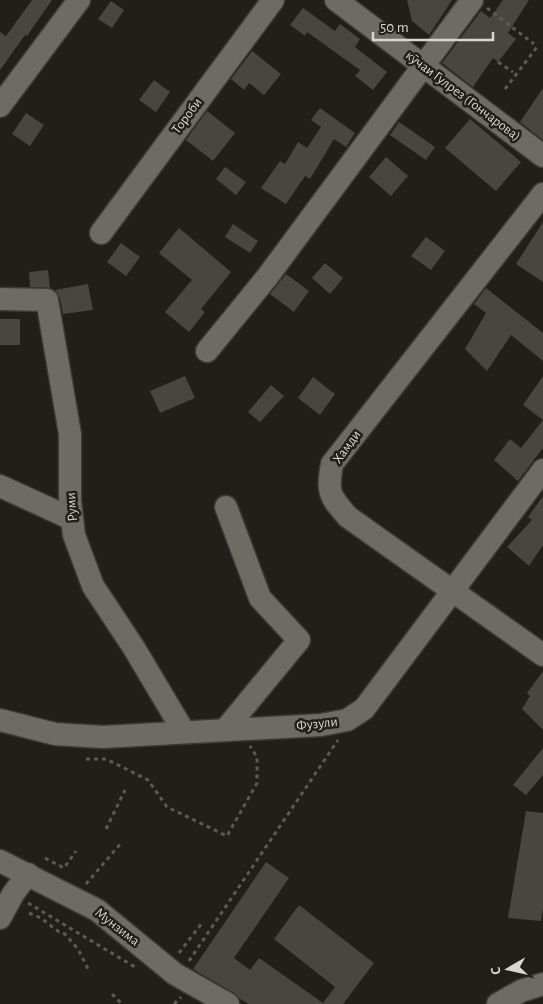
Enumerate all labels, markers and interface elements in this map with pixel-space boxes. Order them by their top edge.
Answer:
scale bar [373,10,493,42]
text: 50 m [380,20,409,35]
street label: кӯчаи Гулрез (Гончарова) [403,48,523,144]
street label: Тороби [169,96,205,136]
street label: Хамди [330,428,364,466]
street label: Руми [64,492,80,522]
street label: Фузули [296,715,338,733]
street label: Мунзима [92,905,142,949]
north arrow [483,944,533,994]
text: С [489,966,504,976]

